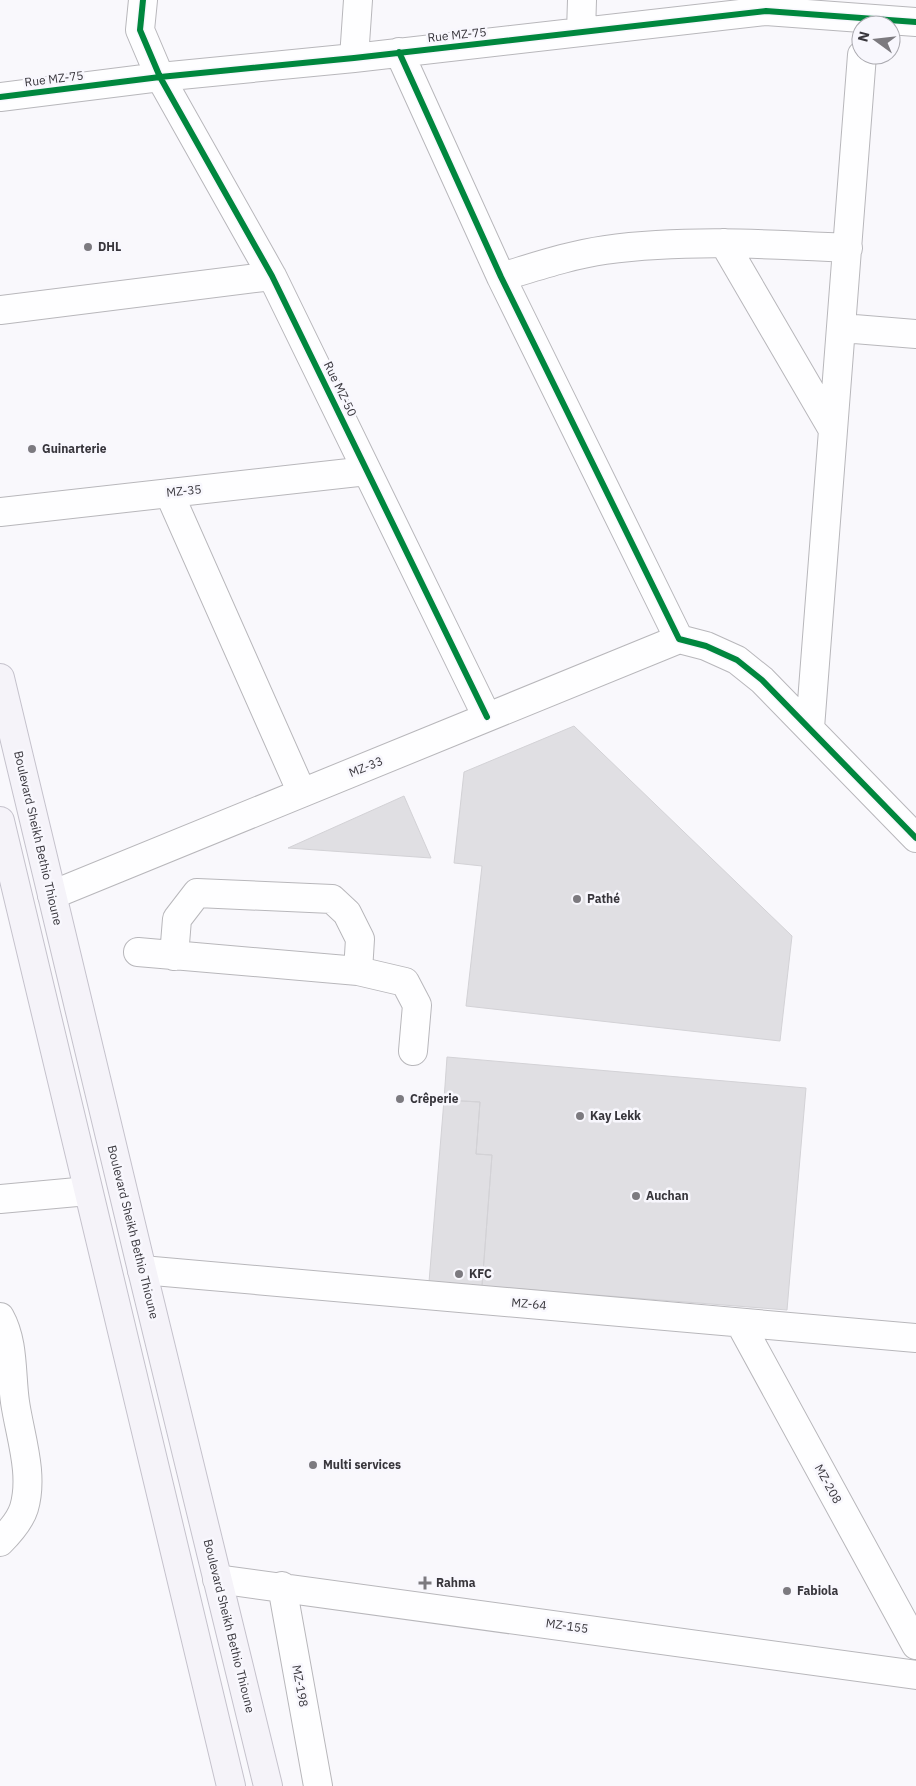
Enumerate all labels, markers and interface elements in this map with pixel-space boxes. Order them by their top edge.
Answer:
north arrow [851,15,901,65]
street label: Rue MZ-75 [427,24,487,45]
text: N [853,29,873,44]
street label: Rue MZ-75 [24,67,84,90]
place label: DHL [98,239,121,254]
marker: DHL [82,241,94,253]
street label: Rue MZ-50 [321,359,360,419]
place label: Guinarterie [42,441,107,456]
marker: Guinarterie [26,443,38,455]
street label: MZ-35 [166,481,202,500]
street label: Boulevard Sheikh Bethio Thioune [11,749,66,927]
street label: MZ-33 [347,753,385,780]
place label: Pathé [587,891,620,906]
marker: Pathé [571,893,583,905]
place label: Crêperie [410,1091,459,1106]
marker: Crêperie [394,1093,406,1105]
place label: Kay Lekk [590,1108,641,1123]
marker: Kay Lekk [574,1110,586,1122]
street label: Boulevard Sheikh Bethio Thioune [105,1143,162,1321]
place label: Auchan [646,1188,689,1203]
marker: Auchan [630,1190,642,1202]
place label: KFC [469,1266,492,1281]
marker: KFC [453,1268,465,1280]
street label: MZ-64 [511,1294,547,1313]
place label: Multi services [323,1457,401,1472]
marker: Multi services [307,1459,319,1471]
street label: MZ-208 [812,1461,845,1506]
street label: Boulevard Sheikh Bethio Thioune [201,1537,258,1715]
place label: Rahma [436,1575,476,1590]
marker: Rahma [418,1576,432,1590]
place label: Fabiola [797,1583,839,1598]
marker: Fabiola [781,1585,793,1597]
street label: MZ-155 [545,1615,589,1636]
street label: MZ-198 [289,1664,312,1708]

